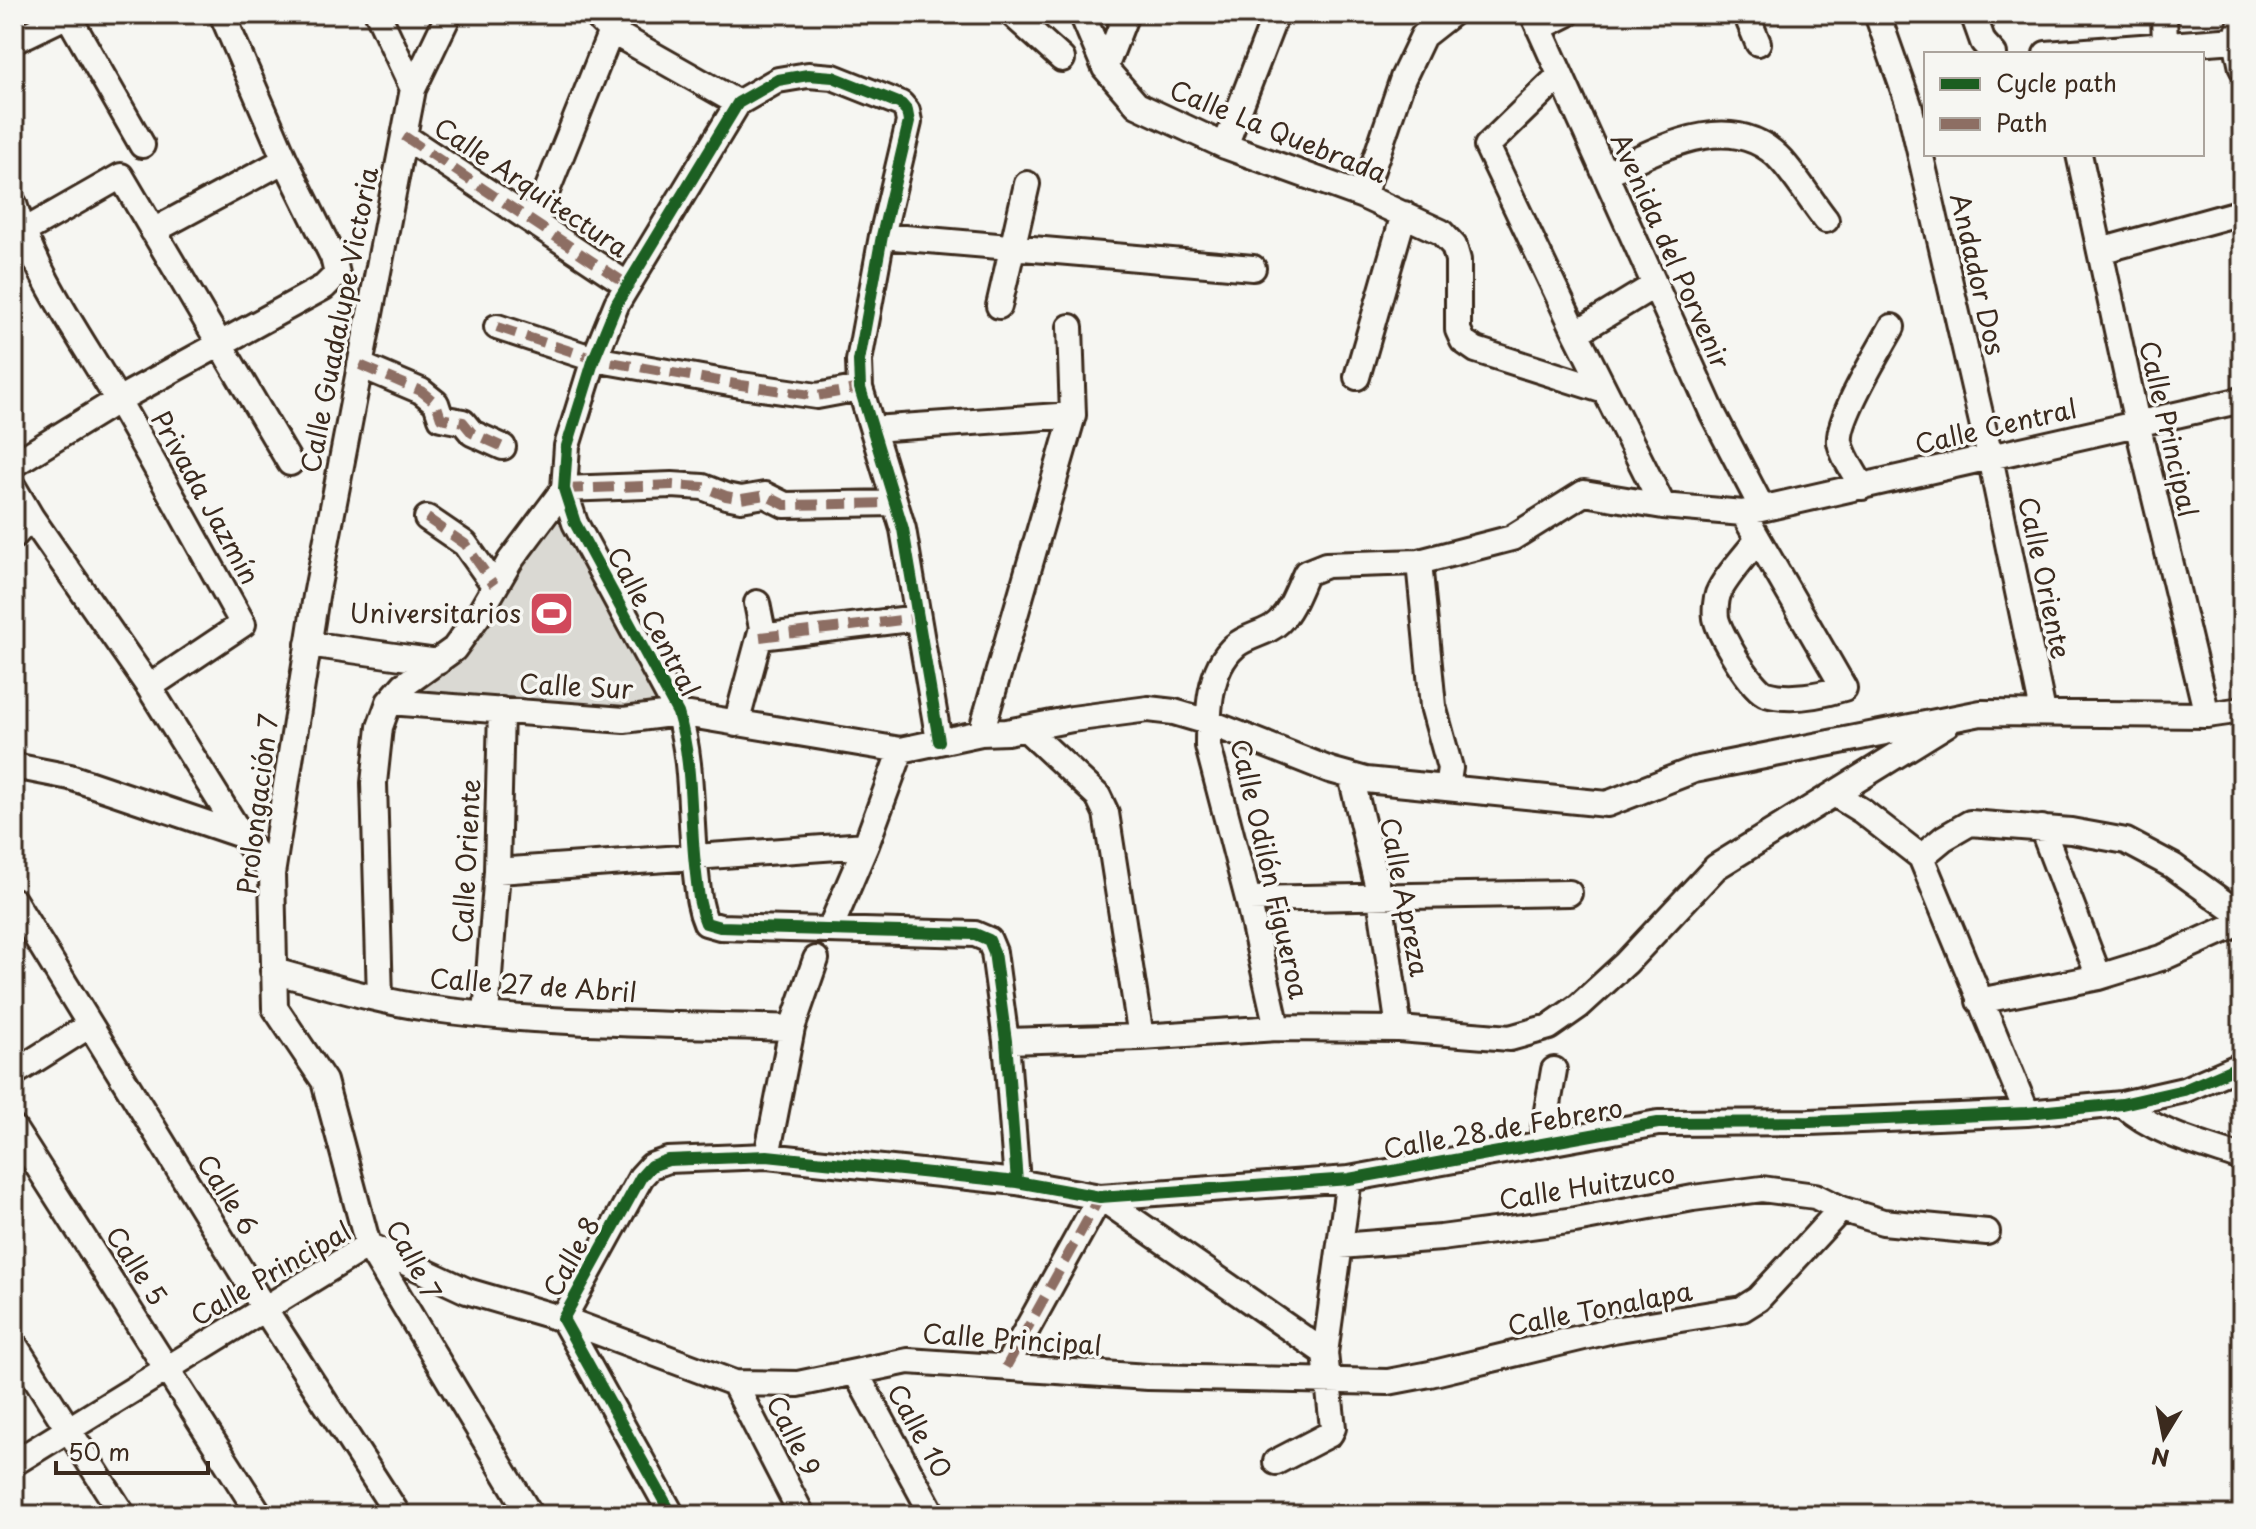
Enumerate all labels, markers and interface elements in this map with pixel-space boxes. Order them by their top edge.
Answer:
legend [1924,52,2204,156]
text: Cycle path [1996,64,2117,100]
street label: Calle La Quebrada [1164,69,1394,192]
text: Path [1996,104,2048,140]
street label: Calle Arquitectura [427,107,637,267]
street label: Avenida del Porvenir [1602,126,1741,375]
street label: Calle Guadalupe Victoria [290,163,387,476]
street label: Andador Dos [1941,189,2016,358]
street label: Calle Principal [2130,337,2209,521]
street label: Calle Central [1911,388,2080,463]
street label: Privada Jazmín [142,403,270,591]
street label: Calle Oriente [2009,493,2082,662]
street label: Calle Central [598,539,710,703]
sports icon: Universitarios [528,590,576,638]
place label: Universitarios [350,593,521,632]
street label: Calle Sur [518,663,635,708]
street label: Prolongación 7 [226,711,287,896]
street label: Calle Odilón Figueroa [1222,735,1320,1003]
street label: Calle Oriente [442,778,489,944]
street label: Calle Apreza [1371,814,1440,980]
street label: Calle 27 de Abril [428,958,638,1011]
street label: Calle 28 de Febrero [1380,1087,1626,1168]
street label: Calle 6 [188,1146,268,1242]
street label: Calle Huitzuco [1496,1152,1678,1219]
street label: Calle 8 [533,1209,609,1304]
street label: Calle Principal [183,1211,358,1335]
street label: Calle 7 [377,1212,452,1306]
street label: Calle 5 [97,1218,177,1313]
street label: Calle Tonalapa [1504,1270,1696,1345]
street label: Calle Principal [921,1313,1103,1364]
street label: Calle 10 [878,1376,962,1484]
street label: Calle 9 [757,1388,831,1483]
north arrow [2124,1397,2204,1477]
scale bar [56,1425,208,1475]
text: 50 m [68,1433,130,1469]
text: N [2149,1440,2172,1476]

